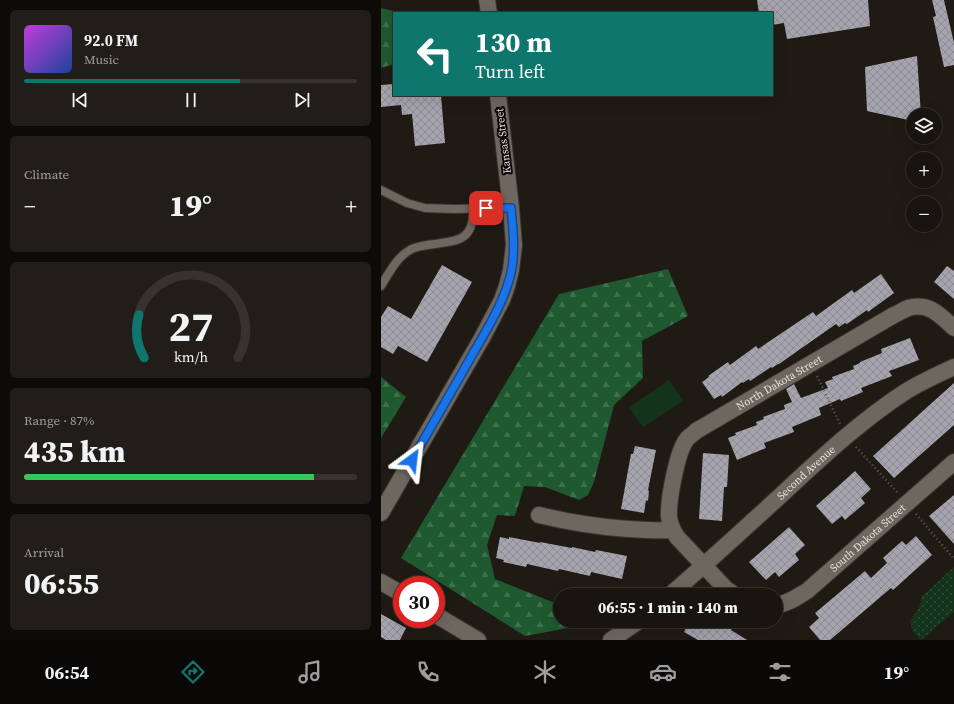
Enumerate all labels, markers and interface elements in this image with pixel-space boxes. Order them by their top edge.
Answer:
text: 130 m [475,23,552,61]
icon: left [409,28,461,80]
text: 92.0 FM [84,30,138,51]
text: Music [84,51,119,68]
text: Turn left [475,59,545,84]
icon: previous [69,89,91,111]
icon: pause [180,89,202,111]
icon: next [291,89,313,111]
street label: Kansas Street [492,107,515,174]
map controls [906,108,942,232]
button: layers [906,108,942,144]
button: + [906,152,942,188]
text: Climate [24,166,69,183]
text: 19° [169,185,212,226]
text: − [24,191,36,221]
text: + [345,191,357,221]
pin [469,191,503,225]
button: − [906,196,942,232]
icon: arrive [475,197,497,219]
text: 27 [168,298,213,355]
text: km/h [174,347,208,367]
street label: North Dakota Street [734,352,825,414]
text: Range · 87% [24,412,95,429]
text: 435 km [24,431,125,472]
position arrow [391,439,433,481]
street label: Second Avenue [774,442,839,503]
street label: South Dakota Street [827,501,909,576]
text: Arrival [24,544,64,561]
text: 06:55 [24,563,99,604]
speed limit sign: 30 [393,576,445,628]
text: 06:55 · 1 min · 140 m [598,597,738,618]
icon: directions [179,658,207,686]
icon: music [296,658,324,686]
icon: phone [414,658,442,686]
icon: climate [531,658,559,686]
icon: car [649,658,677,686]
icon: filters [766,658,794,686]
text: 06:54 [45,660,89,685]
text: 19° [884,660,909,685]

